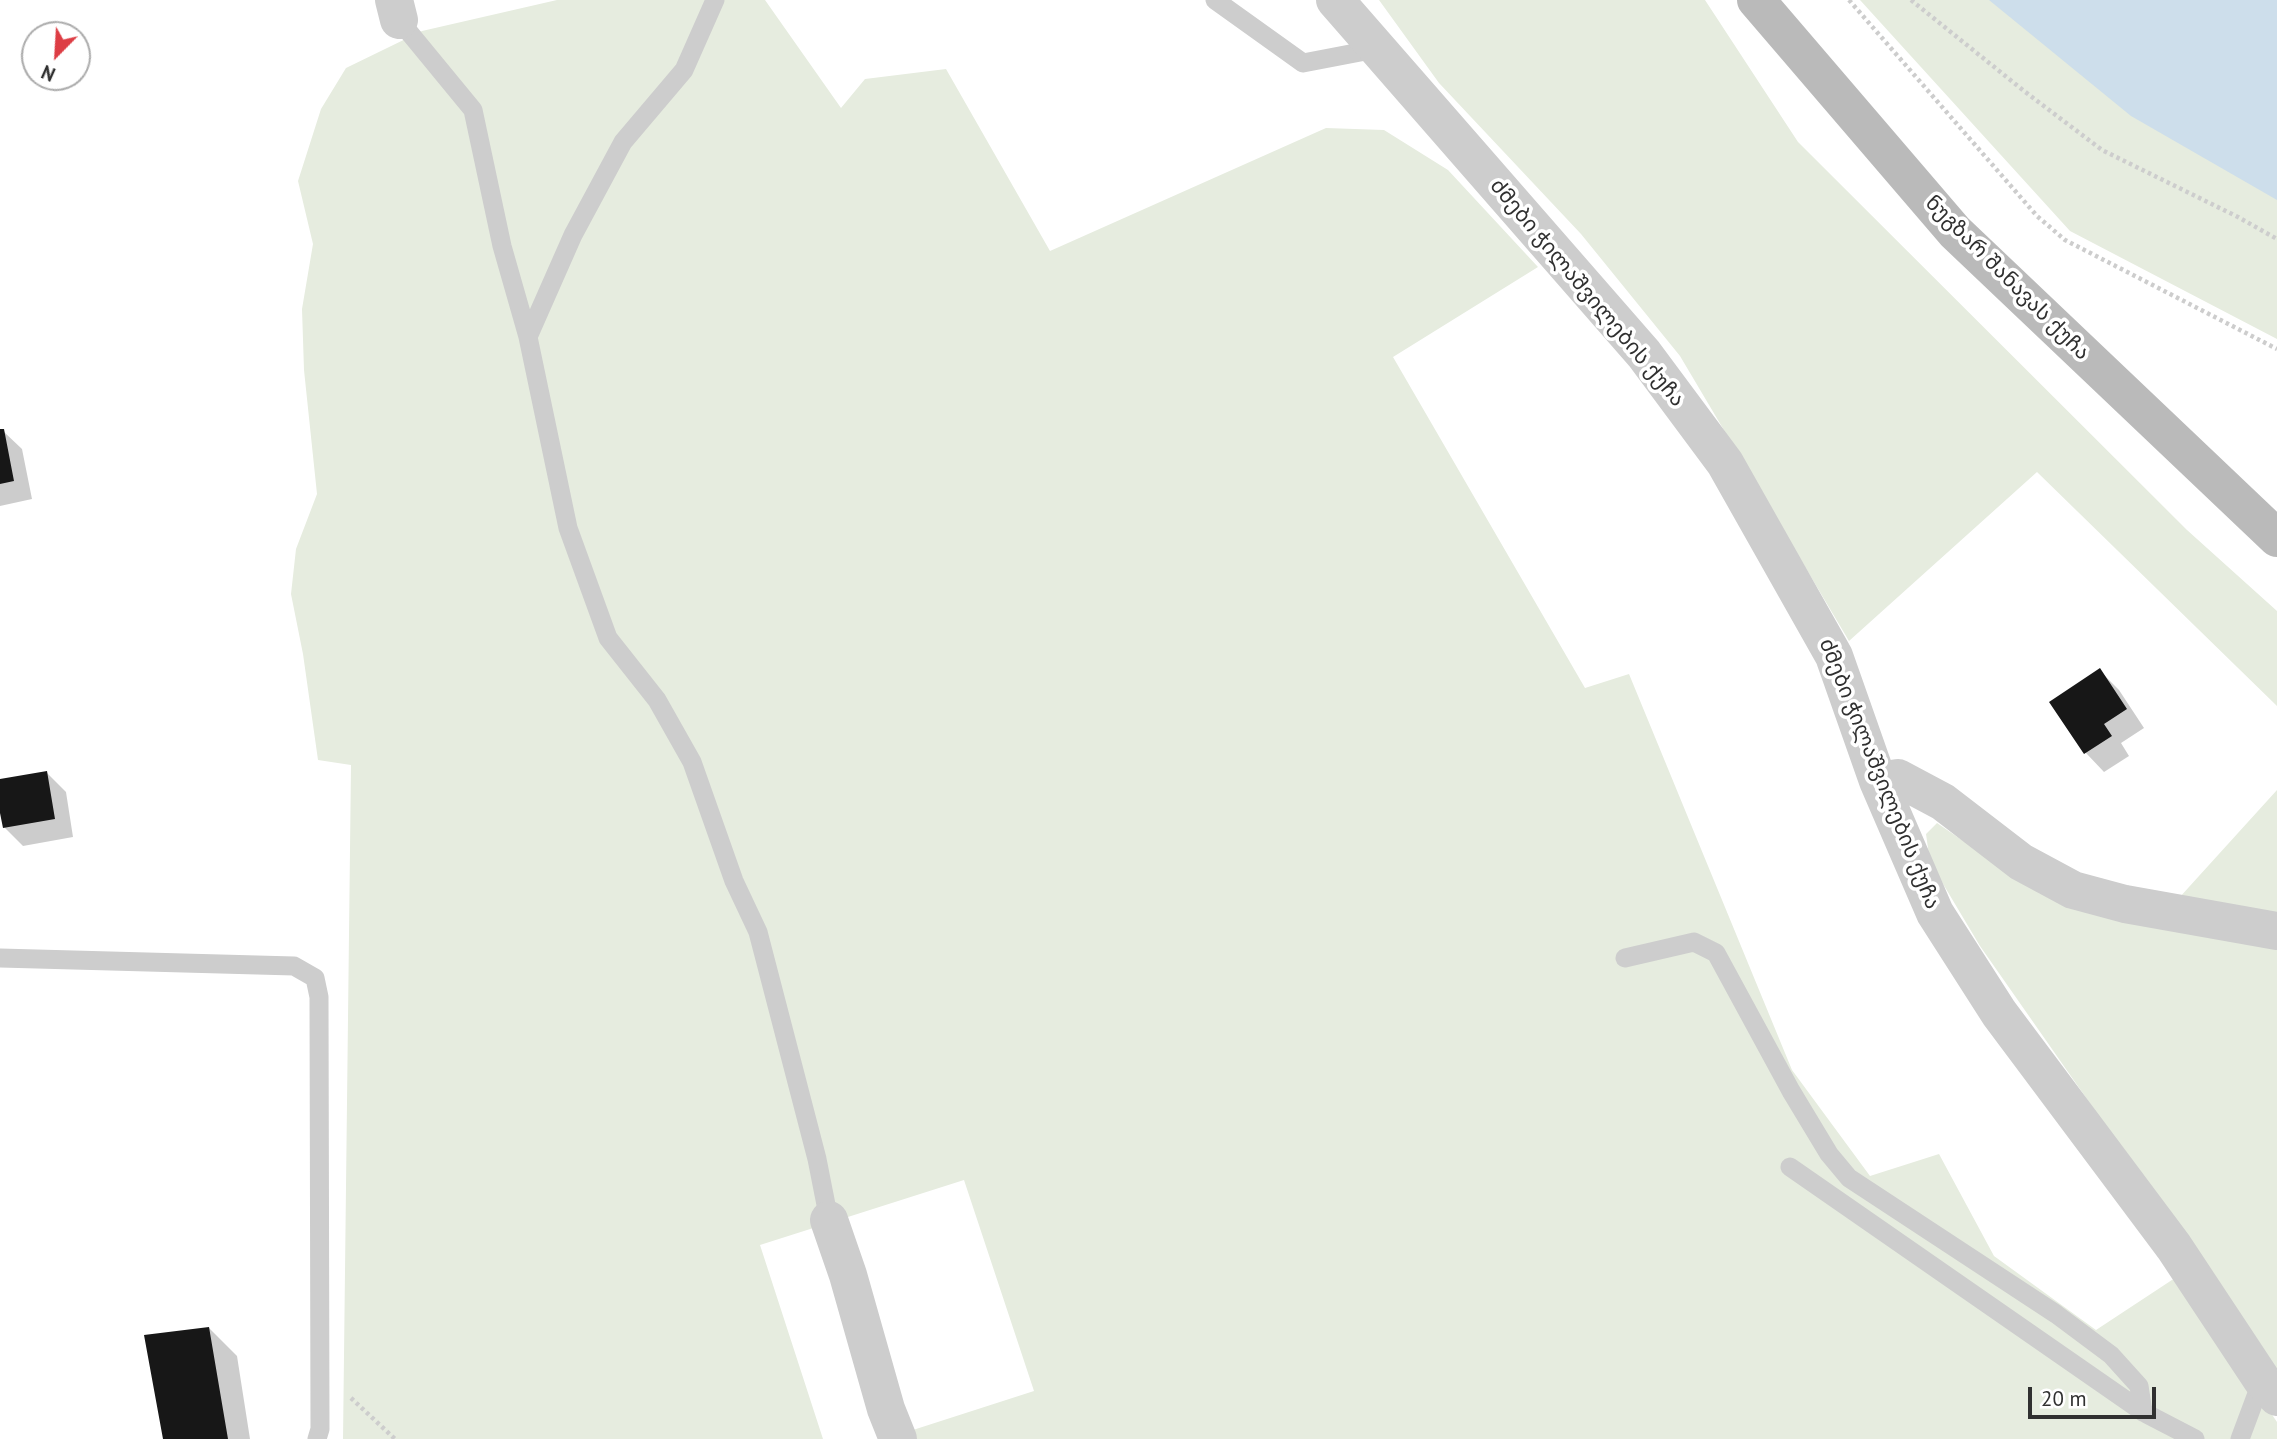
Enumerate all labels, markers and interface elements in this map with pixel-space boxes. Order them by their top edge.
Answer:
north arrow [21,21,91,91]
text: N [38,60,59,87]
street label: ძმები ჭილაშვილების ქუჩა [1484,174,1690,412]
street label: ნუგზარ შანავას ქუჩა [1919,190,2095,366]
street label: ძმები ჭილაშვილების ქუჩა [1813,635,1945,913]
scale bar [2032,1372,2160,1416]
text: 20 m [2041,1385,2087,1412]

